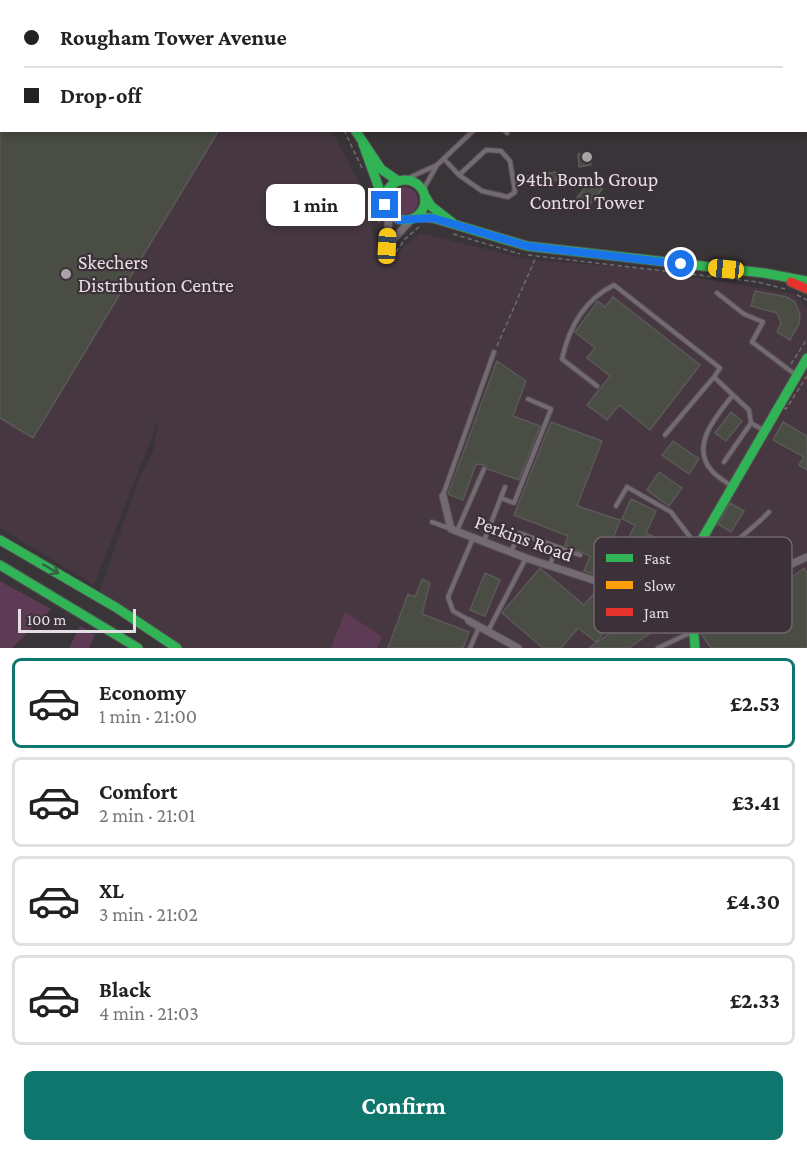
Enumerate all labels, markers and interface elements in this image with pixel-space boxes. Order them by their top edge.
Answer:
text: Rougham Tower Avenue [60,25,287,50]
text: Drop-off [60,83,142,108]
marker: 94th Bomb Group Control Tower [580,150,594,164]
place label: 94th Bomb Group Control Tower [516,168,658,213]
callout: 1 min [265,184,364,226]
route end [371,191,398,218]
text: 1 min [293,194,338,216]
car [377,228,397,264]
route start [667,250,694,277]
place label: Skechers Distribution Centre [78,251,234,296]
car [707,258,745,280]
marker: Skechers Distribution Centre [59,267,73,281]
street label: Perkins Road [472,510,577,566]
legend [594,537,792,633]
text: Fast [644,550,671,567]
one-way arrow [42,564,59,576]
text: Slow [644,577,676,594]
text: Jam [642,604,669,622]
scale bar [18,606,136,634]
text: 100 m [27,611,66,628]
icon: car [27,676,81,730]
text: Economy [99,680,186,705]
text: £2.53 [730,691,780,716]
text: 1 min · 21:00 [99,705,197,727]
icon: car [27,775,81,829]
text: Comfort [99,779,177,804]
text: £3.41 [732,790,780,815]
text: 2 min · 21:01 [99,804,195,826]
icon: car [27,874,81,928]
text: XL [99,878,124,903]
text: £4.30 [726,889,780,914]
text: 3 min · 21:02 [99,903,198,925]
icon: car [27,973,81,1027]
text: Black [99,977,151,1002]
text: £2.33 [730,988,780,1013]
text: 4 min · 21:03 [99,1002,199,1024]
button: Confirm [24,1071,783,1140]

